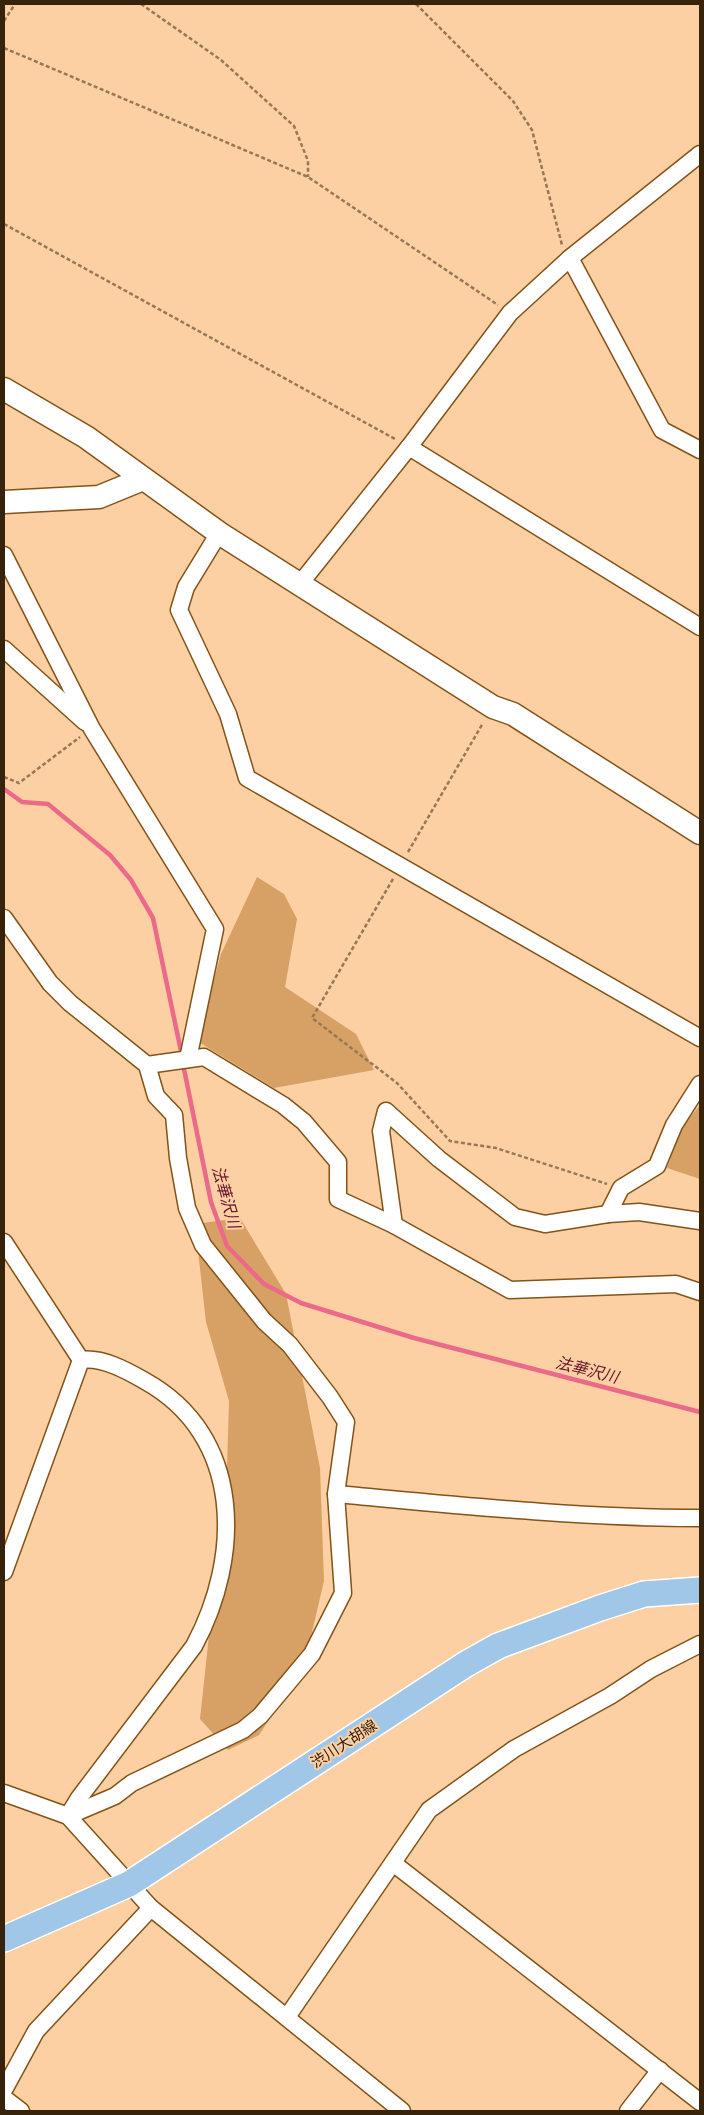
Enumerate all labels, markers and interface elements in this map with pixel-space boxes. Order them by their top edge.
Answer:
water label: 法華沢川 [208,1164,245,1232]
water label: 法華沢川 [554,1353,622,1387]
street label: 渋川大胡線 [308,1716,380,1772]

